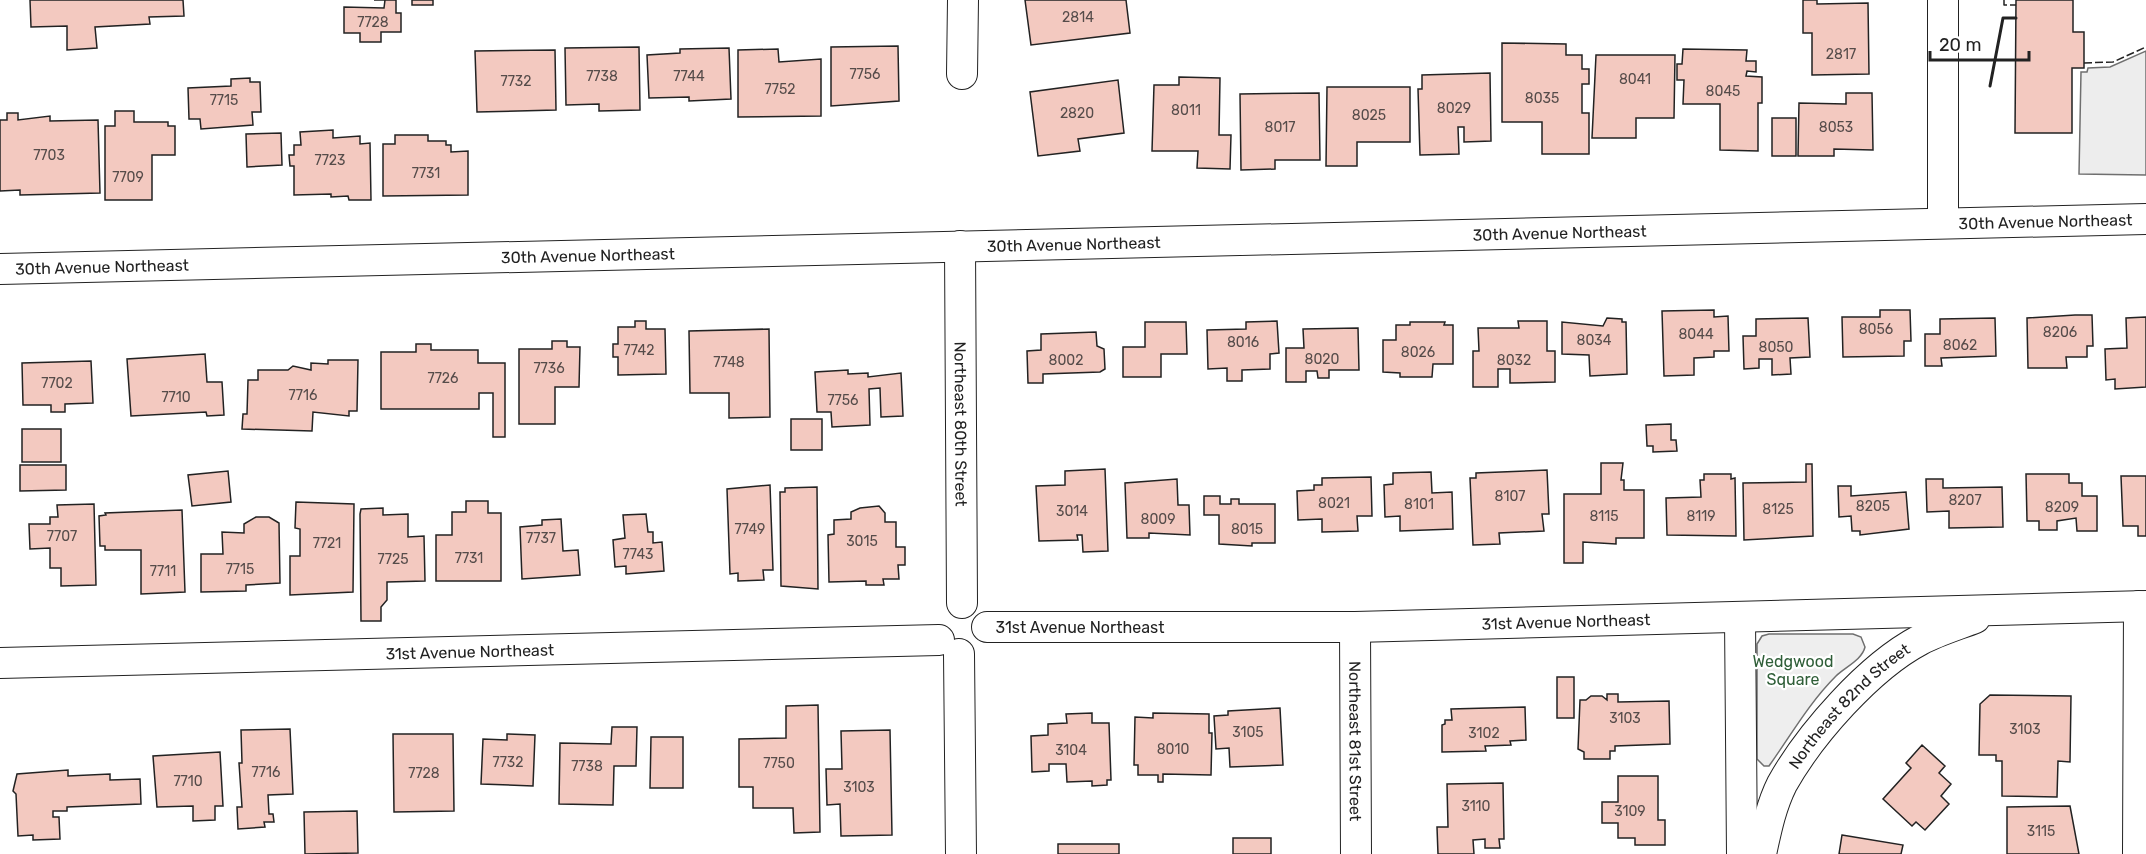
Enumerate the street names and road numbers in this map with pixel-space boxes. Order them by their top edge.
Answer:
street label: 30th Avenue Northeast [1958,210,2133,233]
street label: 30th Avenue Northeast [1472,222,1647,245]
street label: 30th Avenue Northeast [987,233,1161,256]
street label: 30th Avenue Northeast [501,244,675,267]
street label: 30th Avenue Northeast [15,256,189,279]
street label: Northeast 80th Street [951,341,970,507]
street label: 31st Avenue Northeast [1481,610,1651,634]
street label: 31st Avenue Northeast [996,618,1164,637]
street label: Northeast 82nd Street [1785,639,1913,773]
street label: 31st Avenue Northeast [385,640,554,664]
street label: Northeast 81st Street [1345,661,1365,821]

